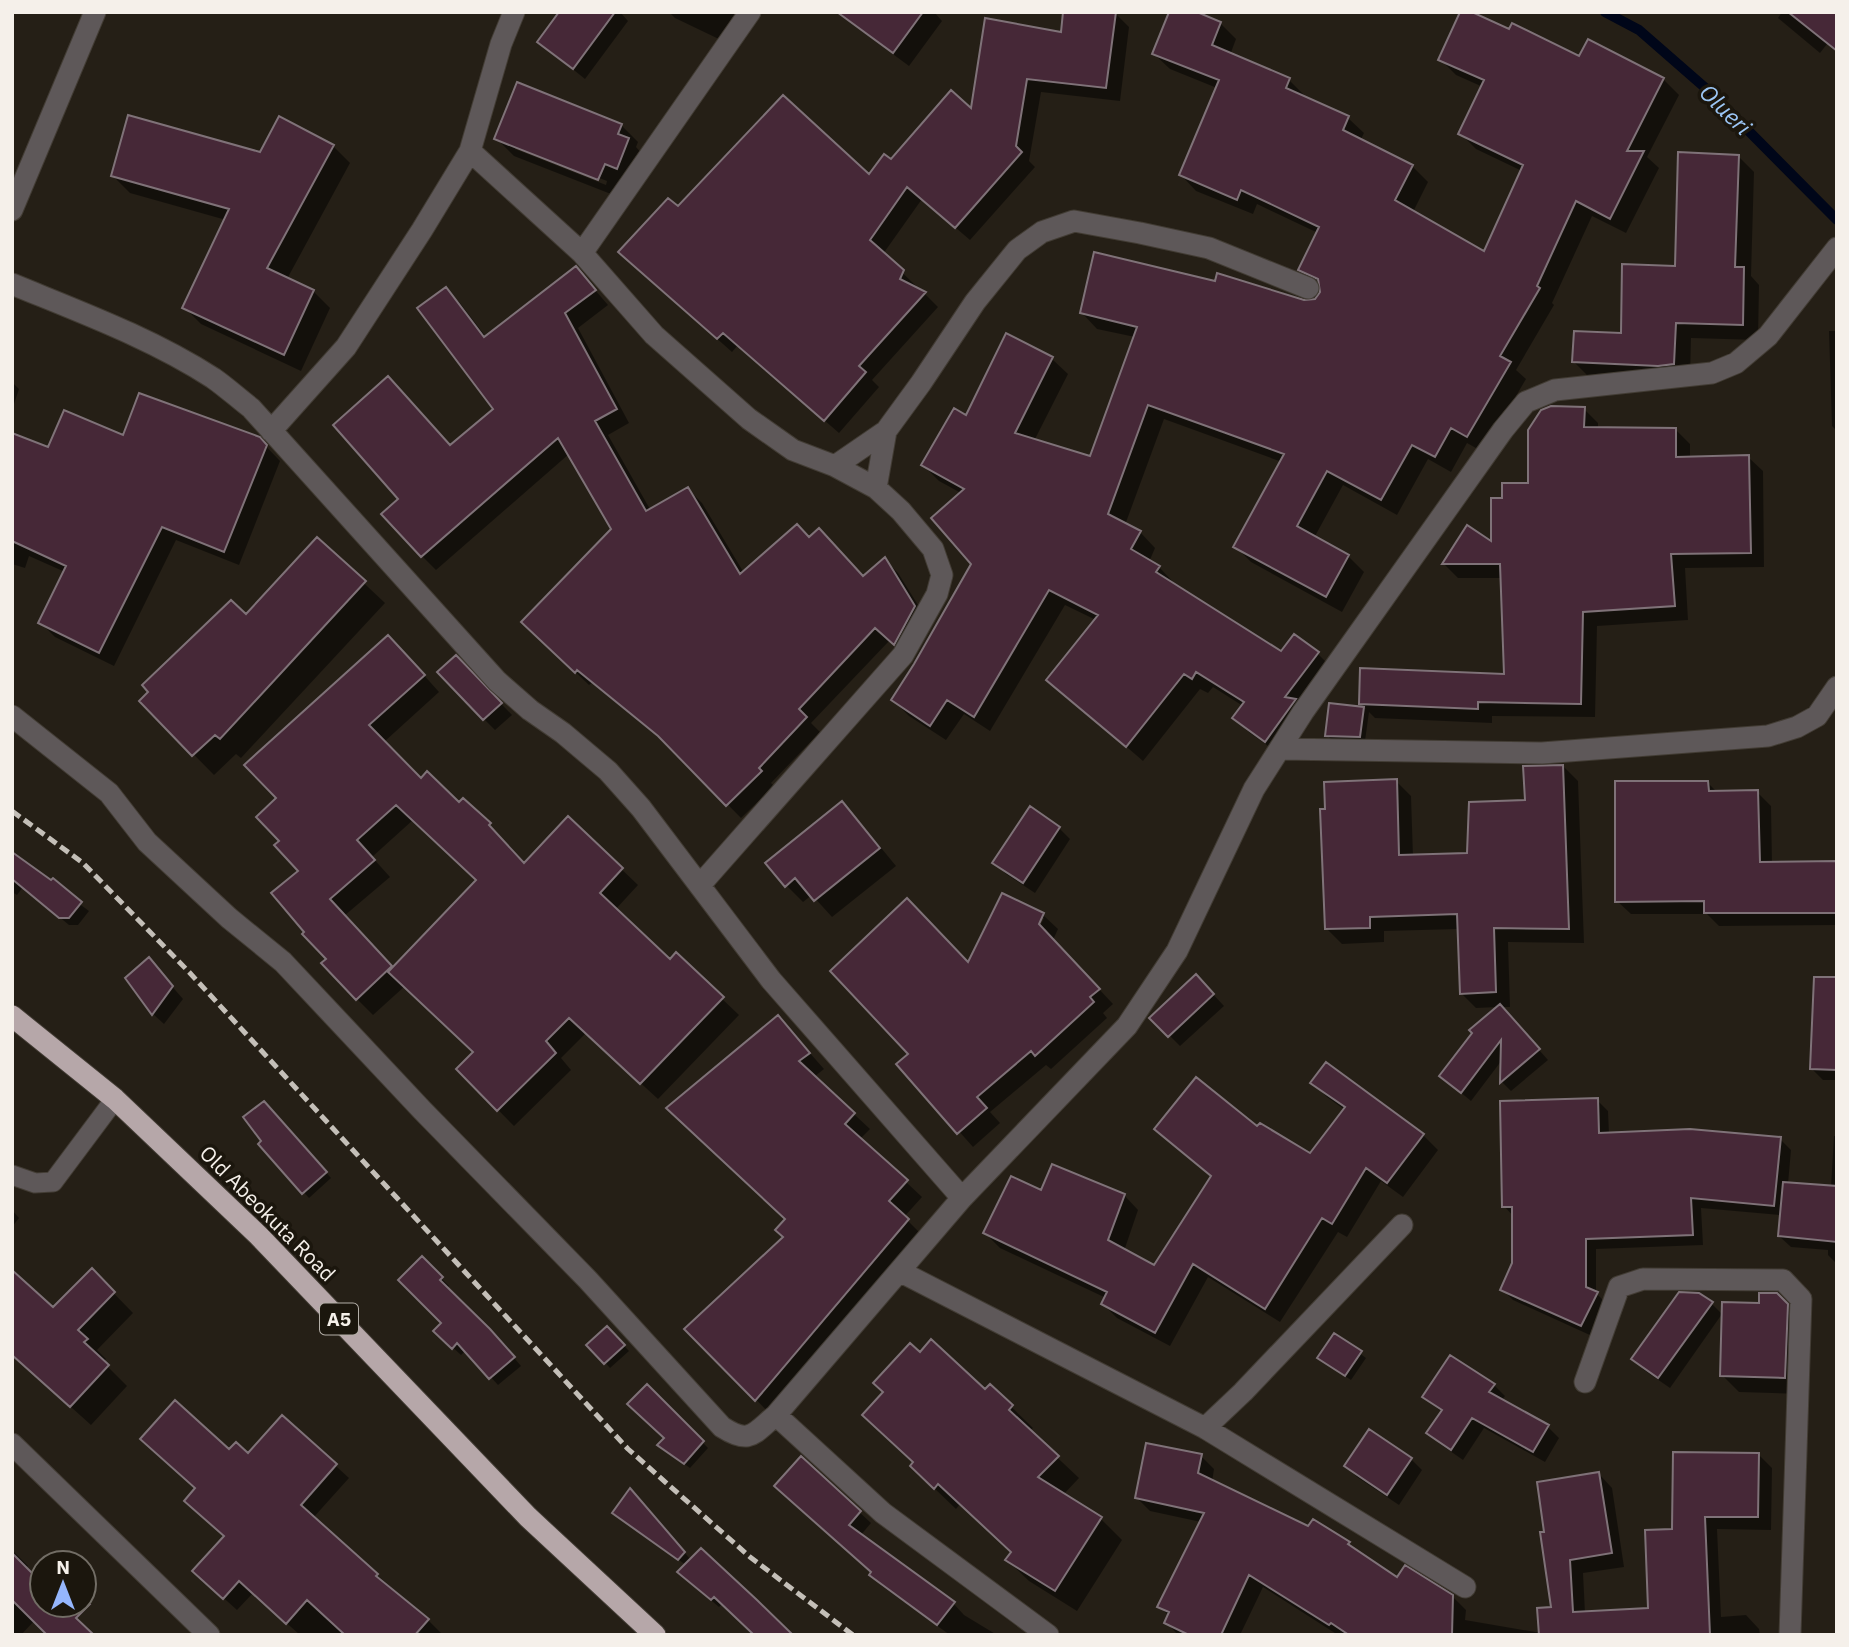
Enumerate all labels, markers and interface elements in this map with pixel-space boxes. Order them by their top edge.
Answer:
water label: Olueri [1694,77,1759,142]
street label: Old Abeokuta Road [194,1139,342,1287]
road number: A5 [320,1303,358,1334]
north arrow [28,1549,98,1619]
text: N [56,1555,70,1579]

